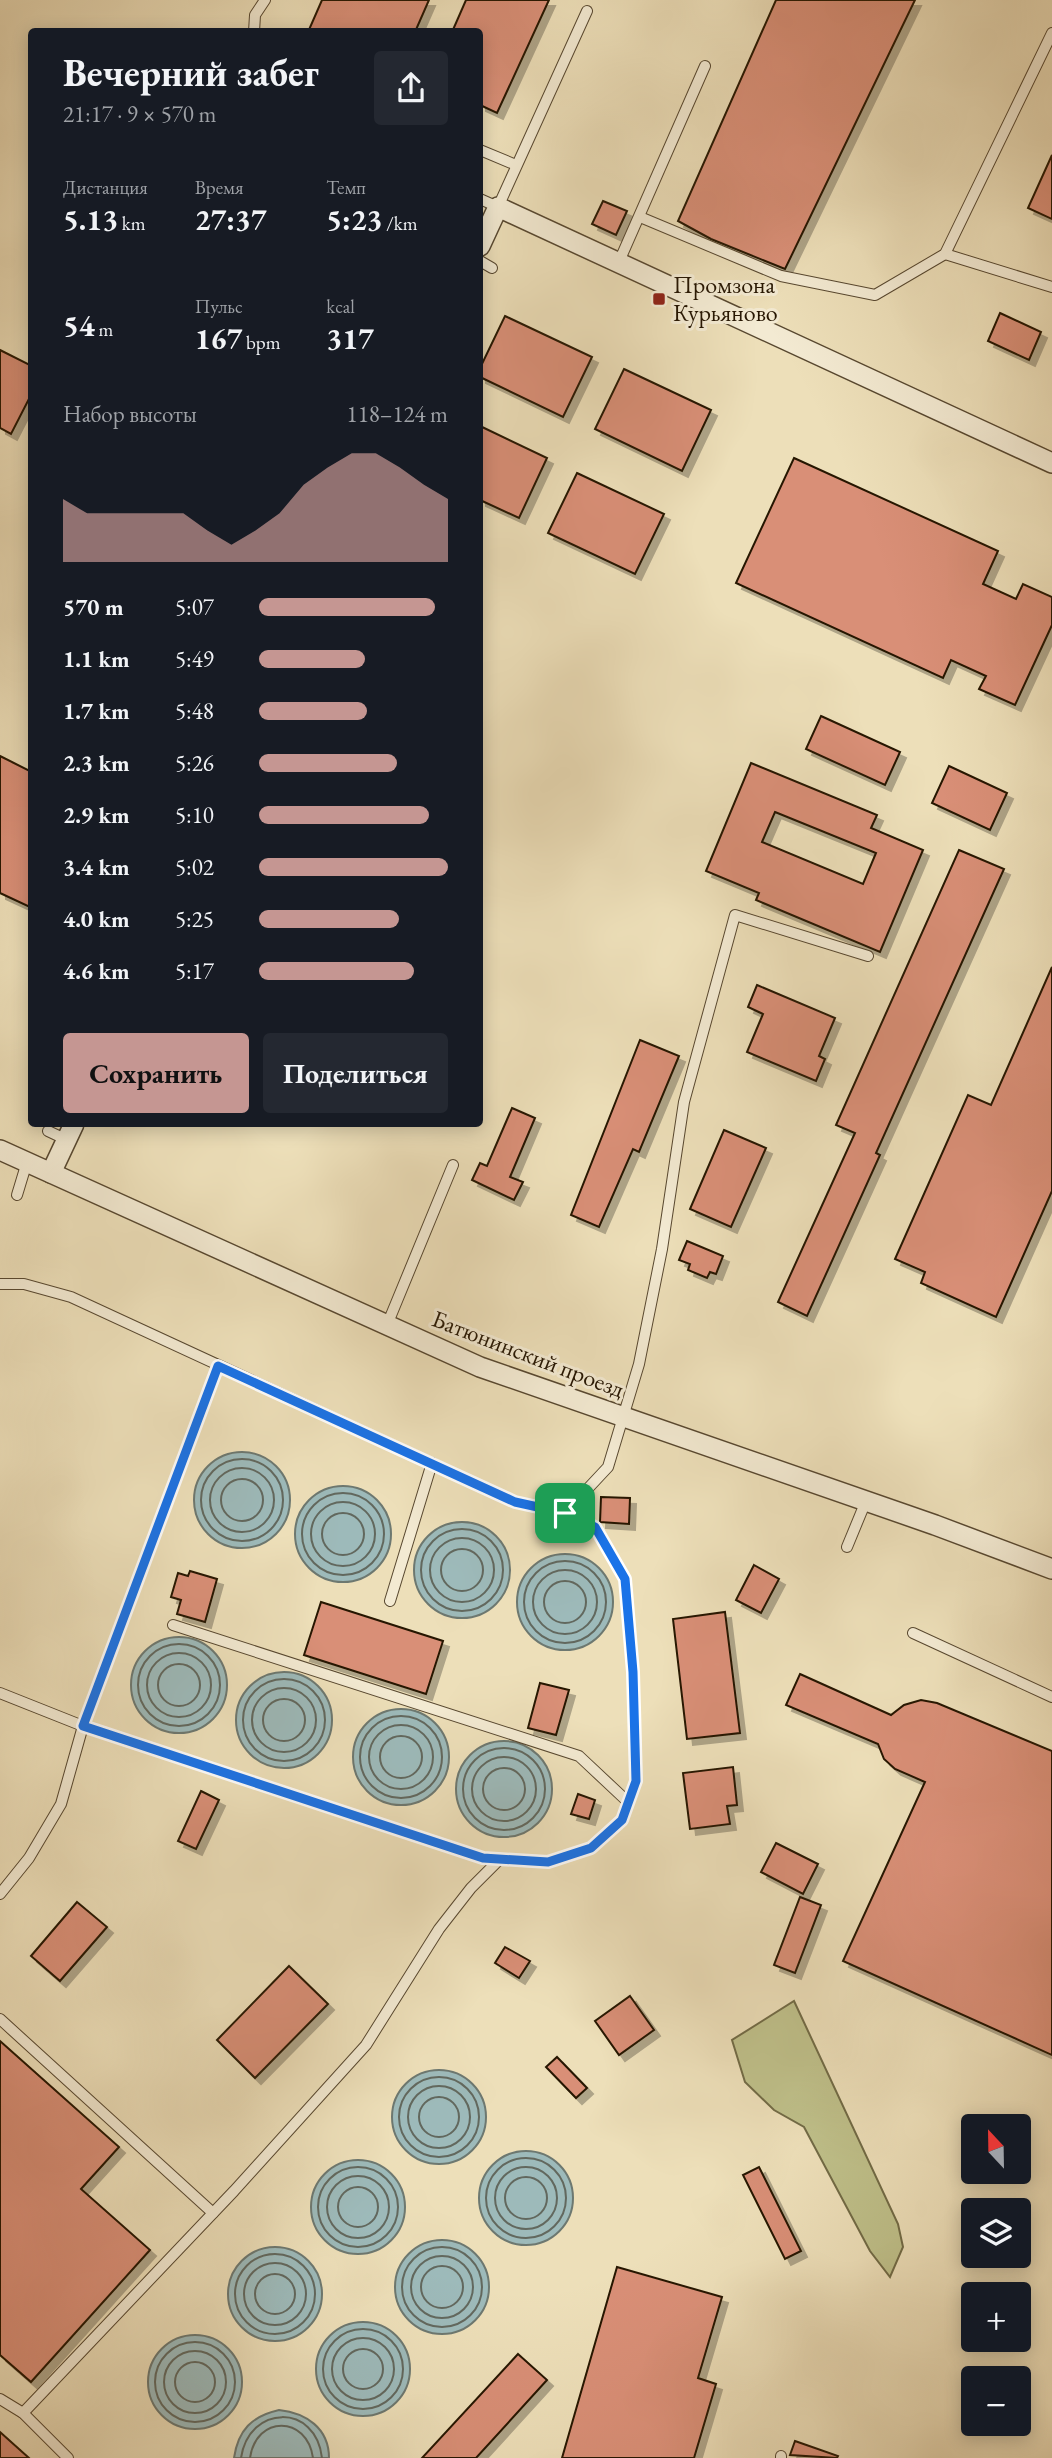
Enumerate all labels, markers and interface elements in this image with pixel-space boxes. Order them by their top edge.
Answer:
text: Вечерний забег [63,48,319,97]
button: share [374,51,448,125]
text: 21:17 · 9 × 570 m [63,99,216,129]
text: Дистанция [63,175,148,200]
text: Время [195,175,243,200]
text: Темп [326,175,366,200]
text: 5.13 [63,200,118,239]
text: 27:37 [195,200,267,239]
text: 5:23 [326,200,382,239]
text: km [118,211,146,236]
text: /km [382,211,417,236]
place label: Промзона Курьяново [673,269,778,328]
marker: Промзона Курьяново [651,291,667,307]
text: Пульс [195,294,243,319]
text: kcal [326,294,355,319]
text: 54 [63,306,95,345]
text: m [95,317,113,342]
text: 167 [195,319,242,358]
text: 317 [326,319,374,358]
text: bpm [242,330,281,355]
text: Набор высоты [63,399,197,429]
text: 118–124 m [347,399,448,429]
text: 570 m [63,592,124,622]
text: 5:07 [175,592,214,622]
text: 1.1 km [63,644,130,674]
text: 5:49 [175,644,214,674]
text: 1.7 km [63,696,130,726]
text: 5:48 [175,696,214,726]
text: 2.3 km [63,748,130,778]
text: 5:26 [175,748,214,778]
text: 2.9 km [63,800,130,830]
text: 5:10 [175,800,214,830]
text: 3.4 km [63,852,130,882]
text: 5:02 [175,852,214,882]
text: 4.0 km [63,904,130,934]
text: 5:25 [175,904,214,934]
text: 4.6 km [63,956,130,986]
text: 5:17 [175,956,214,986]
button: Сохранить [63,1033,249,1113]
button: Поделиться [263,1033,448,1113]
street label: Батюнинский проезд [428,1303,629,1404]
pin [535,1483,595,1543]
icon: arrive [546,1494,584,1532]
north arrow [961,2114,1031,2184]
map controls [961,2114,1031,2436]
button: layers [961,2198,1031,2268]
button: + [961,2282,1031,2352]
button: − [961,2366,1031,2436]

